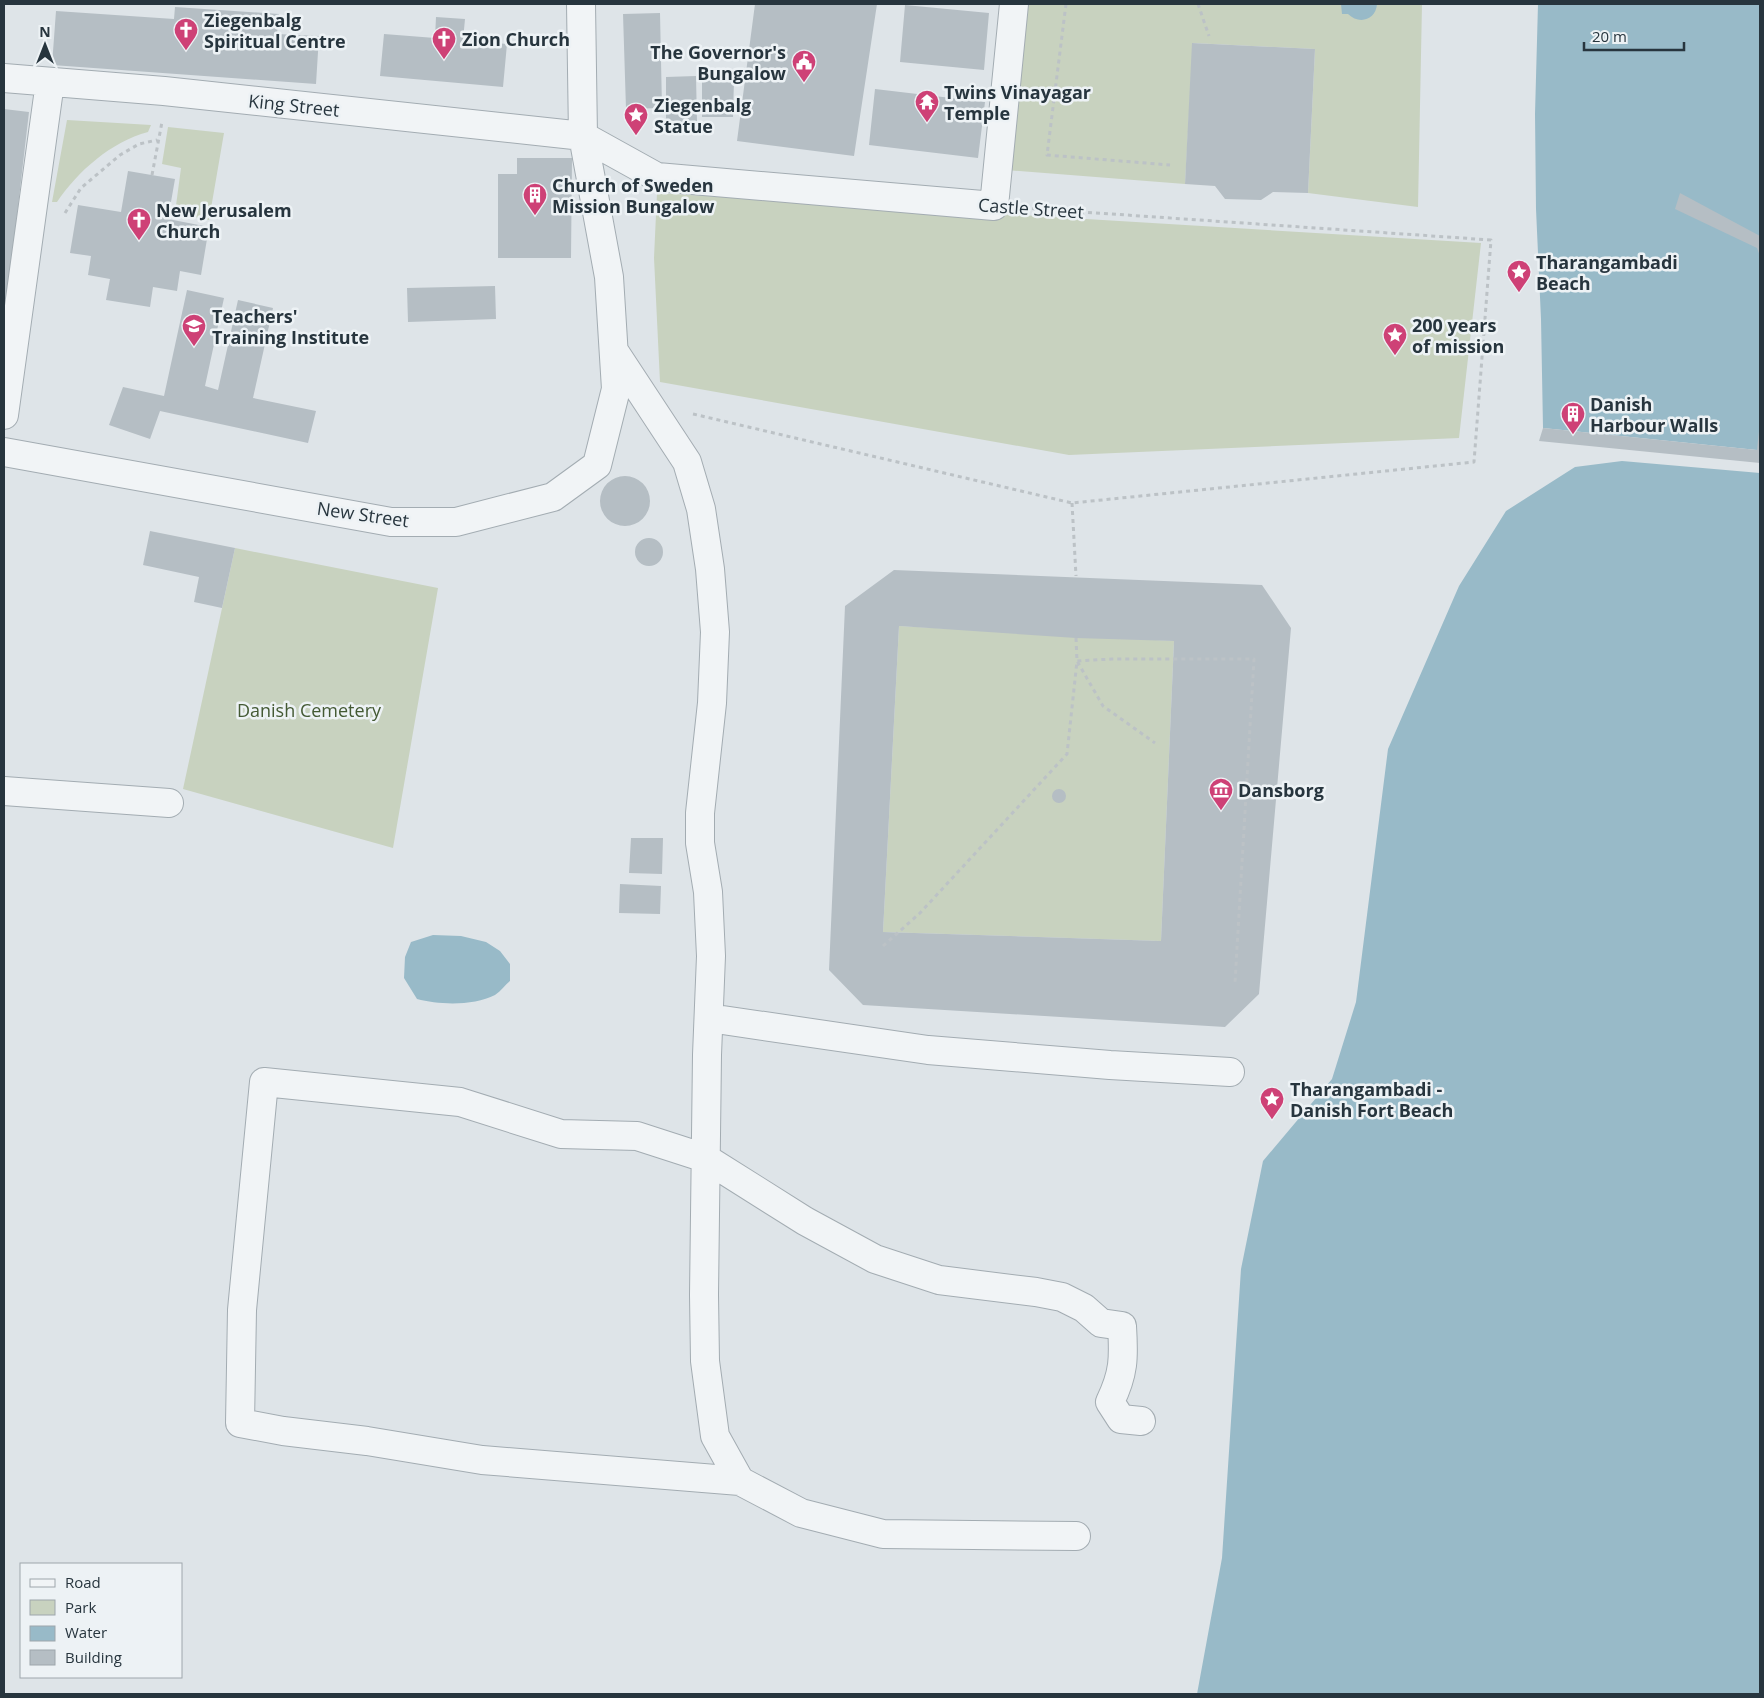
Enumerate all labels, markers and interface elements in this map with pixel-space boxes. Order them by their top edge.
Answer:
place label: Ziegenbalg Spiritual Centre [204,8,346,53]
church icon: Ziegenbalg Spiritual Centre [173,17,199,51]
north arrow [20,20,70,70]
scale bar [1584,20,1684,52]
text: N [39,22,51,41]
church icon: Zion Church [431,26,457,60]
text: 20 m [1592,26,1627,46]
place label: Zion Church [462,27,570,51]
place label: The Governor's Bungalow [650,40,787,85]
public building icon: The Governor's Bungalow [791,49,817,83]
place label: Twins Vinayagar Temple [944,80,1091,125]
street label: King Street [247,88,341,122]
temple icon: Twins Vinayagar Temple [914,89,940,123]
place label: Ziegenbalg Statue [654,93,751,138]
place icon: Ziegenbalg Statue [623,102,649,136]
place label: Church of Sweden Mission Bungalow [552,173,715,218]
building icon: Church of Sweden Mission Bungalow [522,182,548,216]
street label: Castle Street [977,192,1085,224]
place label: New Jerusalem Church [156,198,292,243]
church icon: New Jerusalem Church [126,207,152,241]
place label: Tharangambadi Beach [1536,250,1678,295]
place icon: Tharangambadi Beach [1506,259,1532,293]
place label: Teachers' Training Institute [212,304,369,349]
school or university icon: Teachers' Training Institute [181,313,207,347]
place label: 200 years of mission [1412,313,1504,358]
place icon: 200 years of mission [1382,322,1408,356]
place label: Danish Harbour Walls [1590,392,1718,437]
building icon: Danish Harbour Walls [1560,401,1586,435]
street label: New Street [315,496,411,532]
park label: Danish Cemetery [237,698,382,722]
museum icon: Dansborg [1208,777,1234,811]
place label: Dansborg [1238,778,1324,802]
place label: Tharangambadi - Danish Fort Beach [1290,1077,1453,1122]
place icon: Tharangambadi - Danish Fort Beach [1259,1086,1285,1120]
legend [20,1563,182,1678]
text: Road [65,1572,101,1592]
text: Park [65,1597,96,1617]
text: Water [65,1622,107,1642]
text: Building [65,1647,122,1667]

